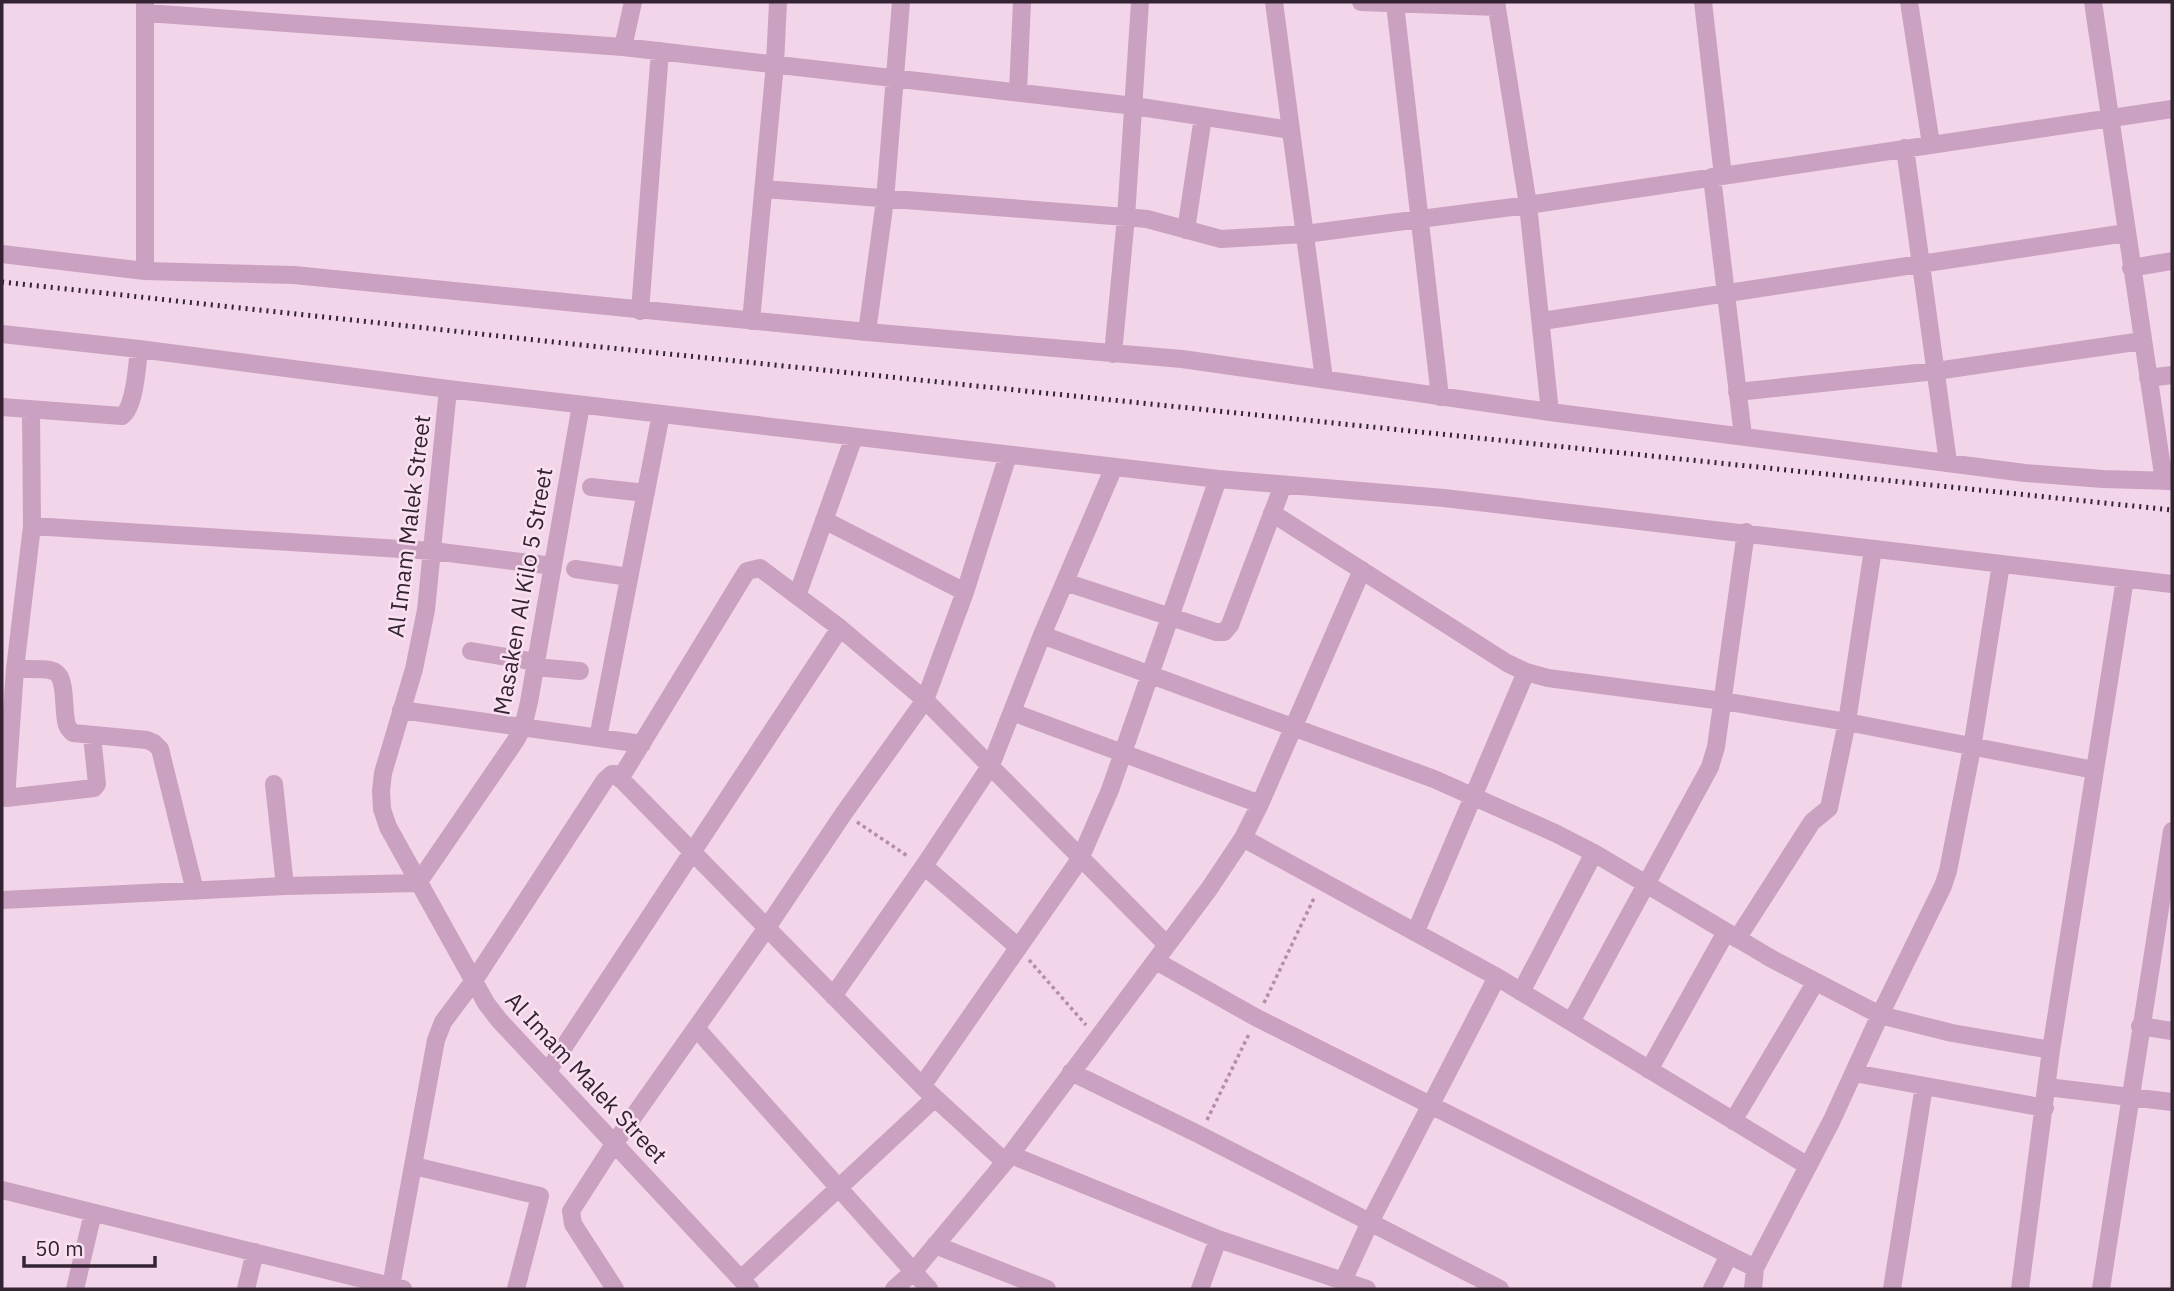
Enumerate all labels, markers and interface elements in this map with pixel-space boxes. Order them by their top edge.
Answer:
street label: Al Imam Malek Street [379,413,437,639]
street label: Masaken Al Kilo 5 Street [485,465,559,717]
street label: Al Imam Malek Street [500,985,674,1169]
scale bar [24,1224,156,1268]
text: 50 m [35,1234,84,1262]

